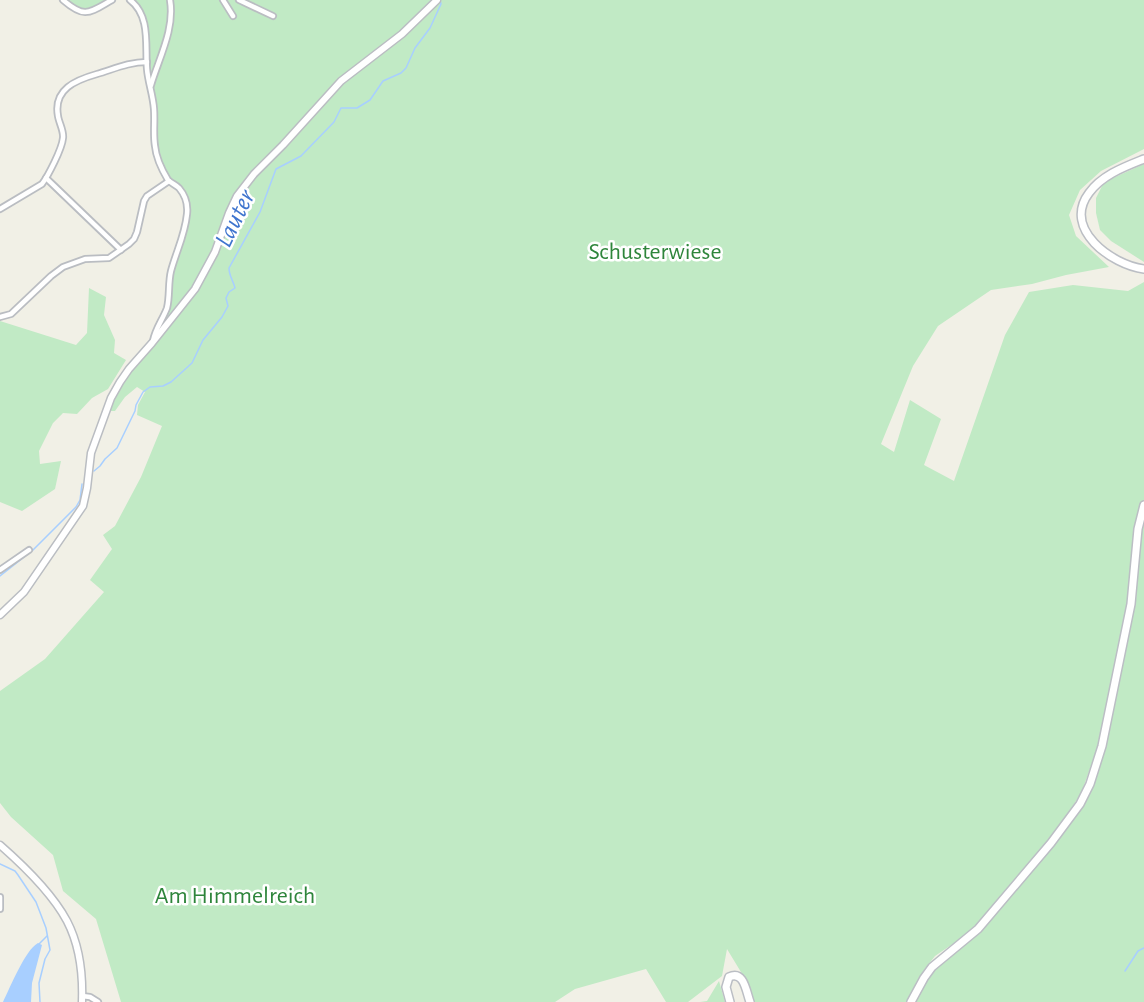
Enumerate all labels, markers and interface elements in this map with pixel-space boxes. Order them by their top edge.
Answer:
water label: Lauter [210,184,260,251]
park label: Schusterwiese [588,240,722,264]
park label: Am Himmelreich [155,884,315,908]

